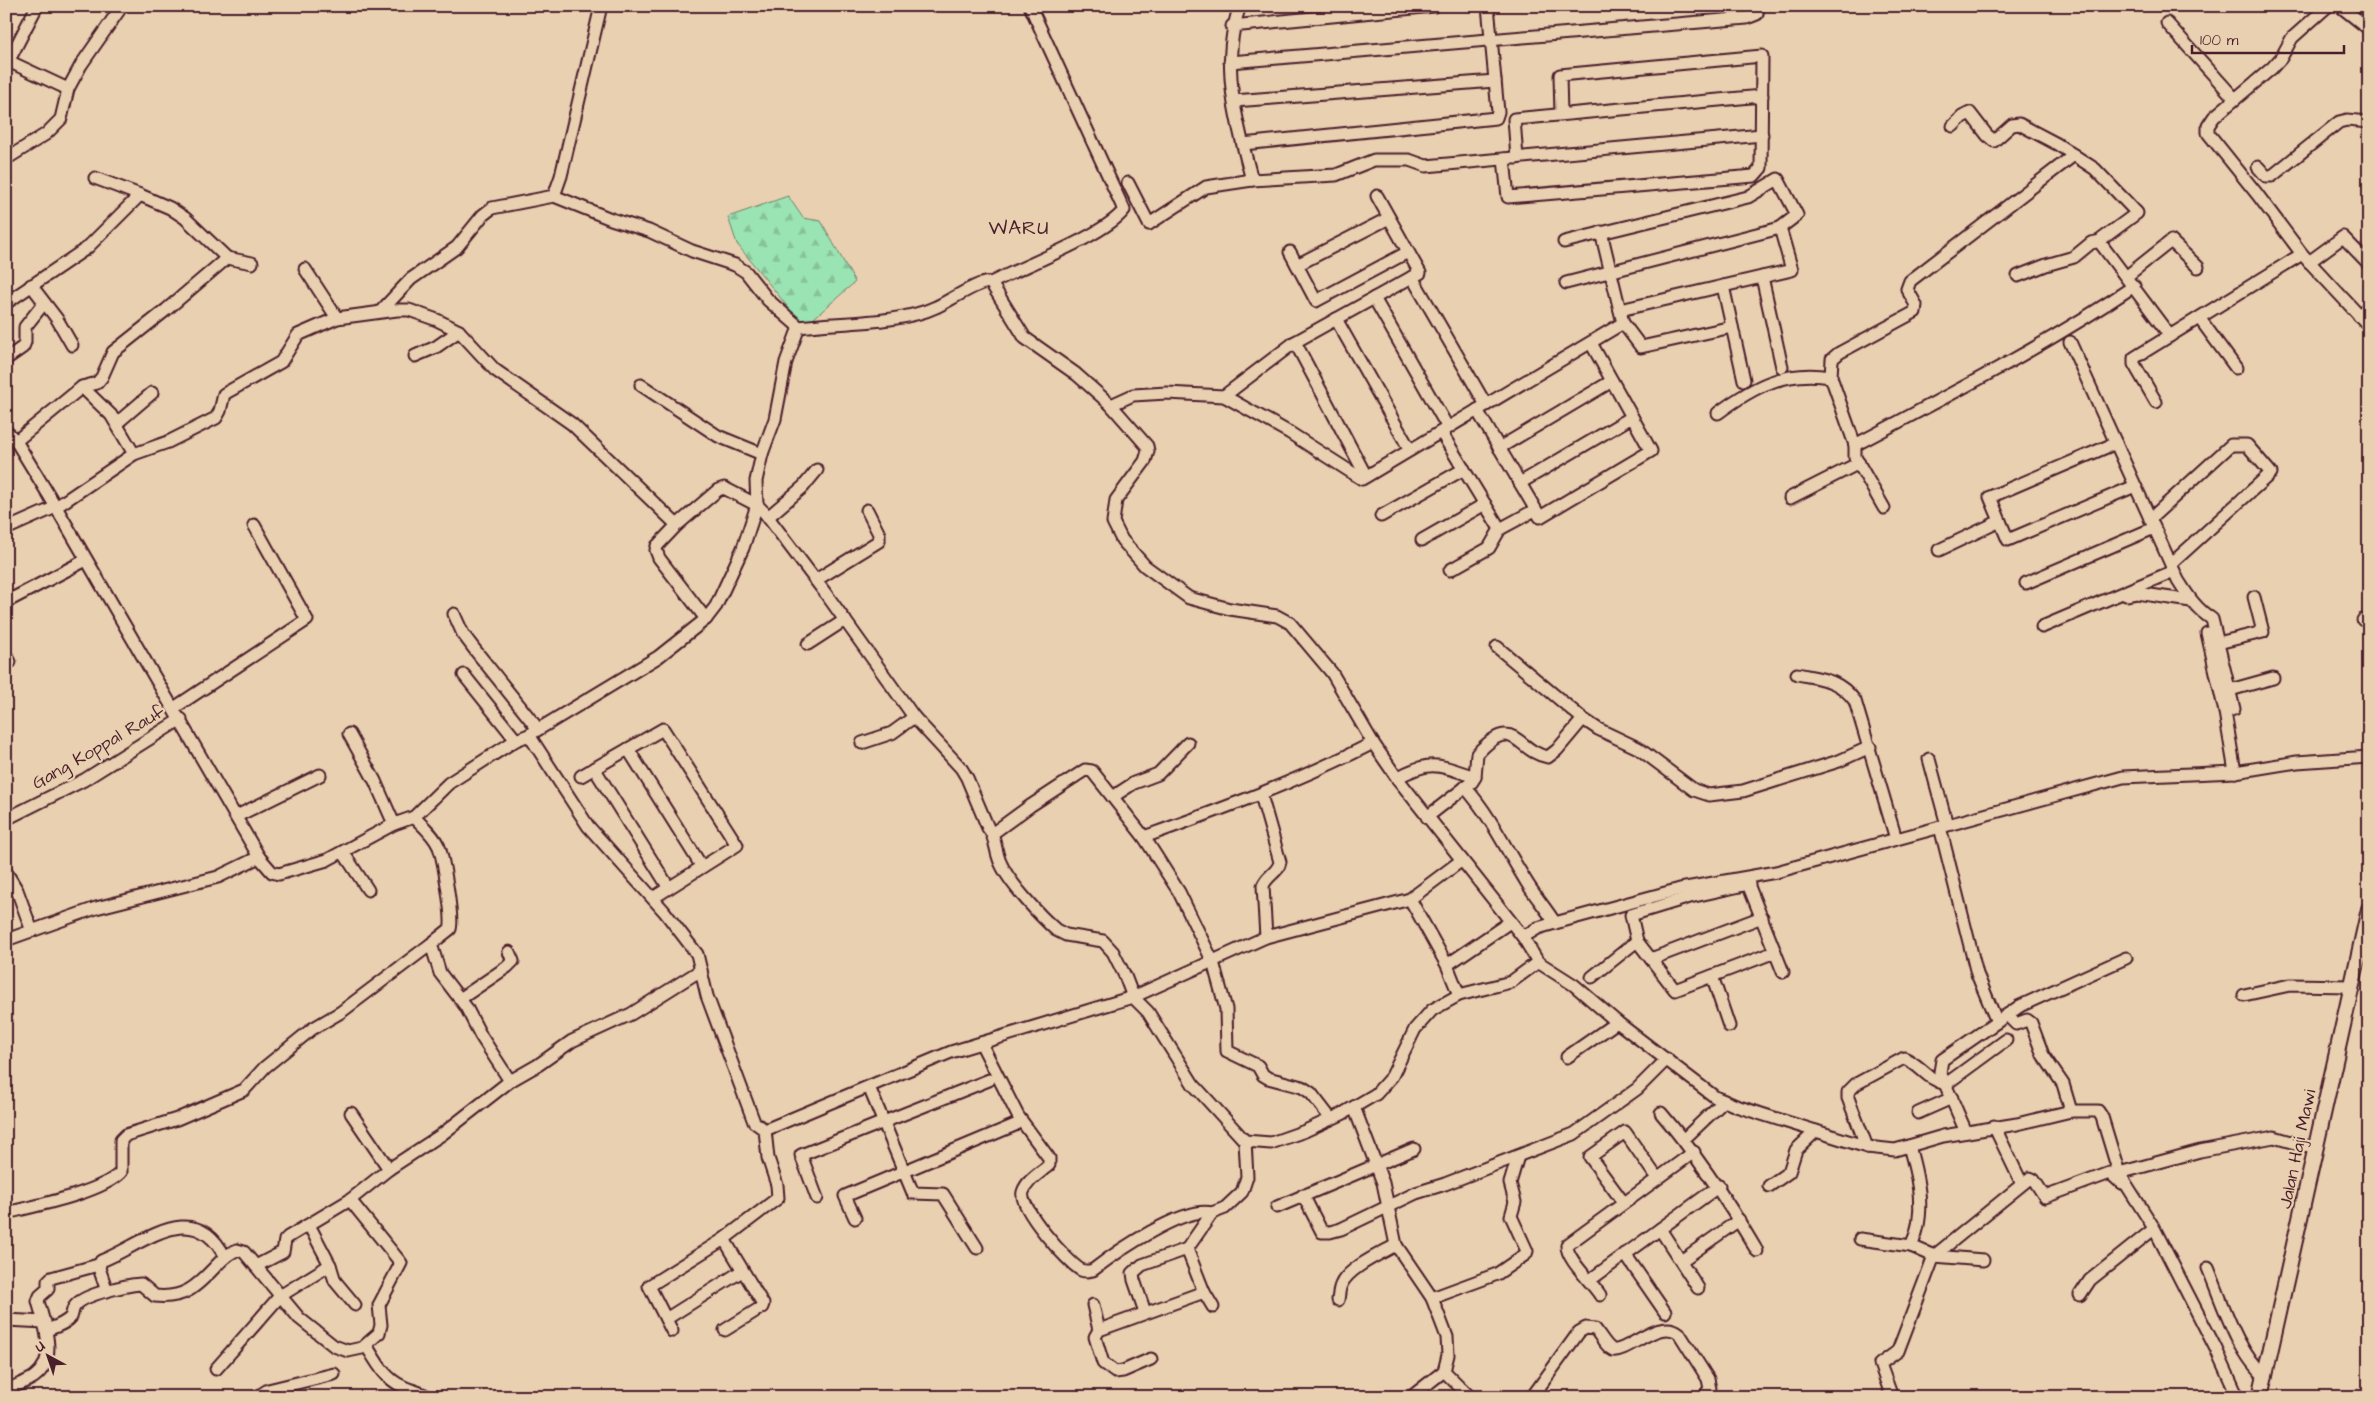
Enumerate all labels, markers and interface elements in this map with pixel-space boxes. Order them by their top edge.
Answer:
scale bar [2192,22,2345,54]
text: 100 m [2200,30,2239,51]
district label: WARU [988,214,1050,242]
street label: Gang Koppal Rauf [27,699,170,796]
street label: Jalan Haji Mawi [2273,1087,2322,1211]
north arrow [22,1330,72,1380]
text: U [31,1337,50,1357]

